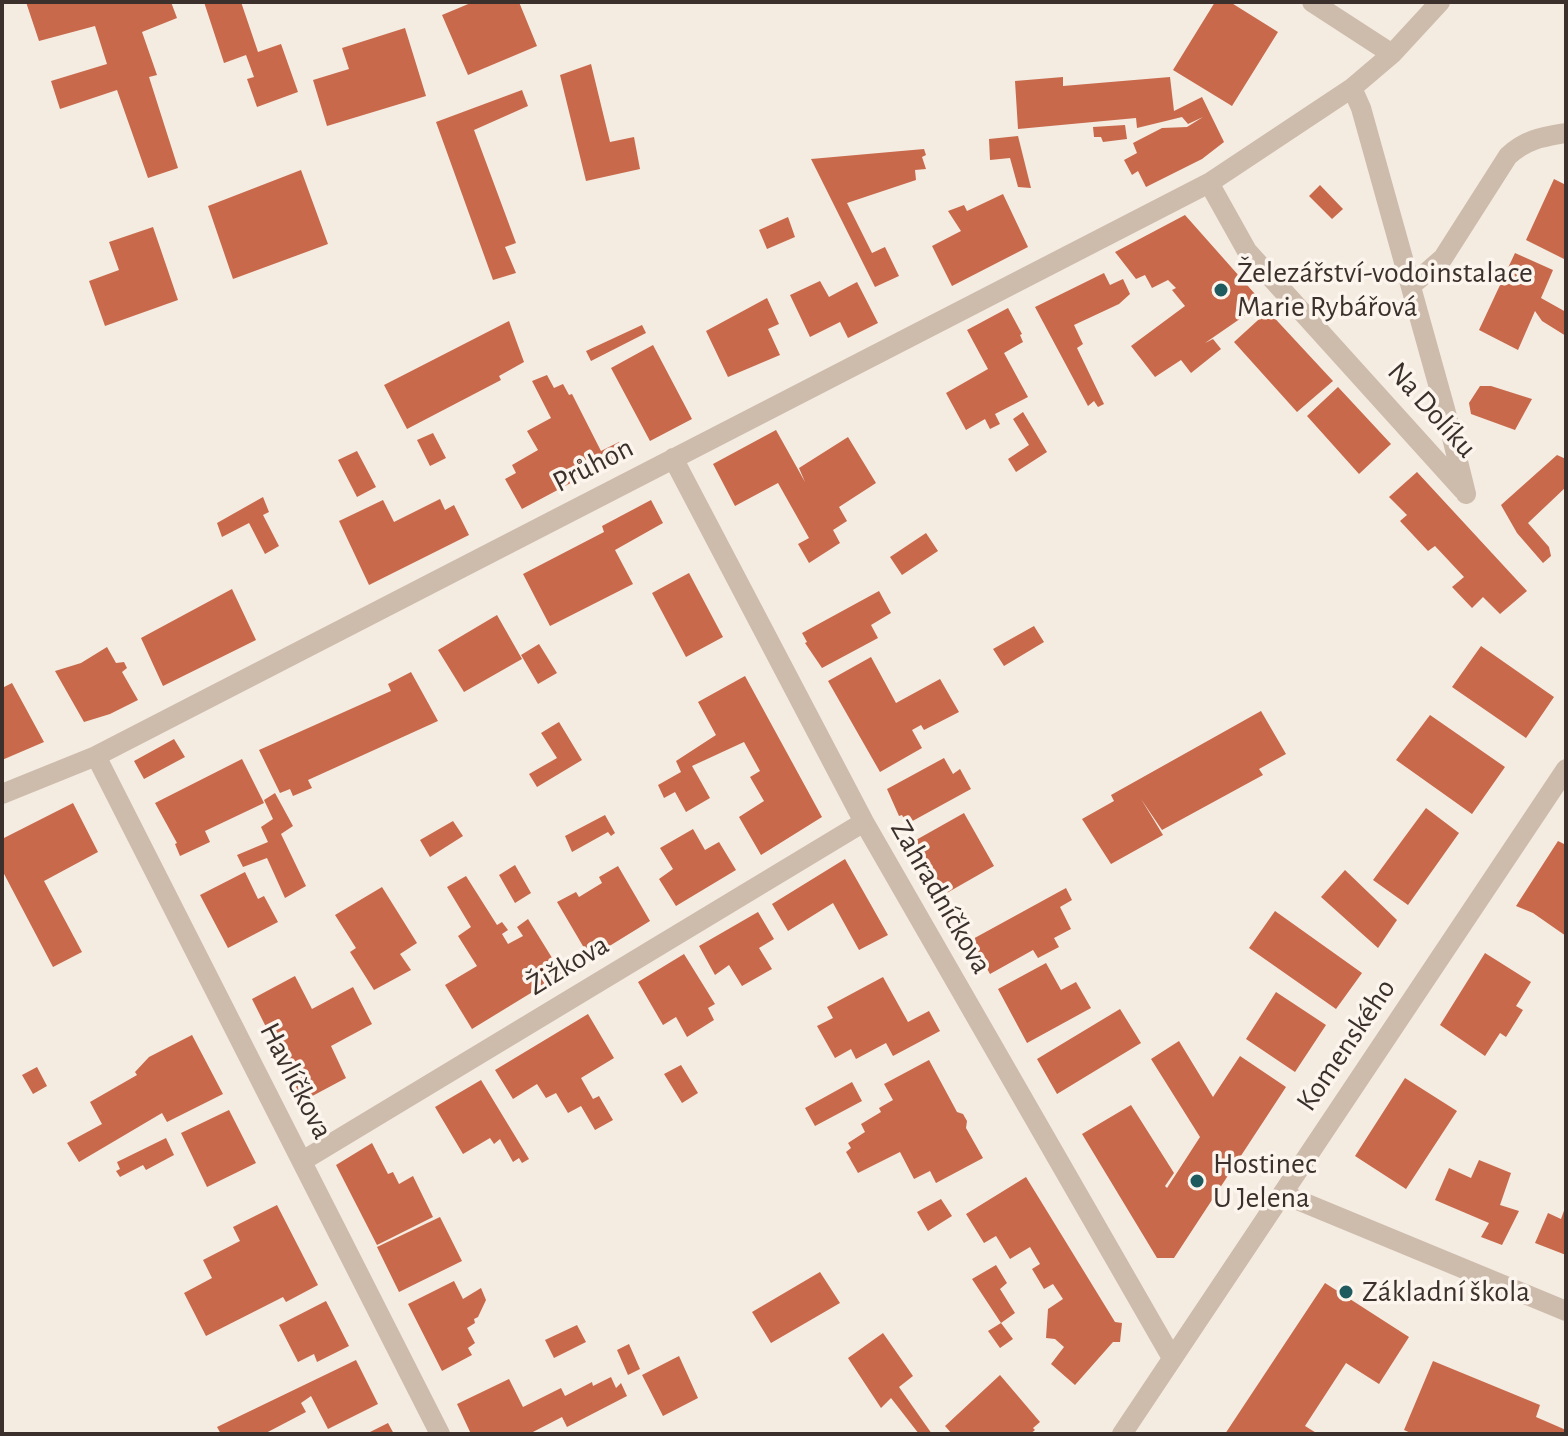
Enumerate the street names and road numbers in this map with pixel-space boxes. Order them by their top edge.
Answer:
street label: Na Dolíku [1380,355,1484,465]
street label: Průhon [547,430,639,500]
street label: Zahradníčkova [883,814,999,980]
street label: Žižkova [521,927,615,1003]
street label: Komenského [1289,972,1403,1118]
street label: Havlíčkova [251,1017,341,1145]

